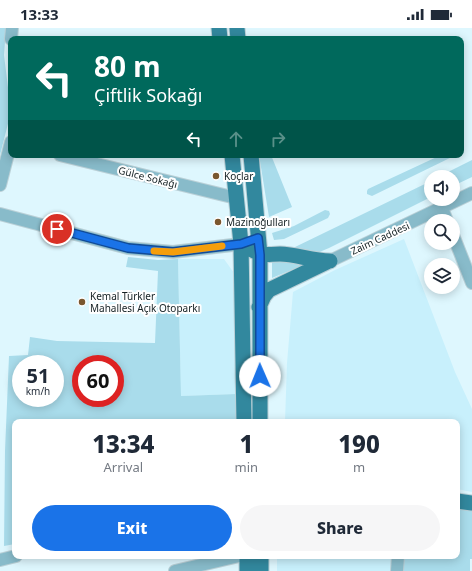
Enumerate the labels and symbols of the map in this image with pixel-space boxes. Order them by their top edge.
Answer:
street label: Gülce Sokağı [117,163,179,191]
place label: Koçlar [224,169,253,183]
marker: Koçlar [211,171,221,181]
pin [40,212,74,246]
place label: Mazinoğulları [226,215,290,229]
marker: Mazinoğulları [213,217,223,227]
street label: Zaim Caddesi [348,218,412,258]
place label: Kemal Türkler Mahallesi Açık Otoparkı [90,289,200,315]
marker: Kemal Türkler Mahallesi Açık Otoparkı [77,297,87,307]
speed limit sign: 60 [72,355,124,407]
position arrow [239,355,281,397]

